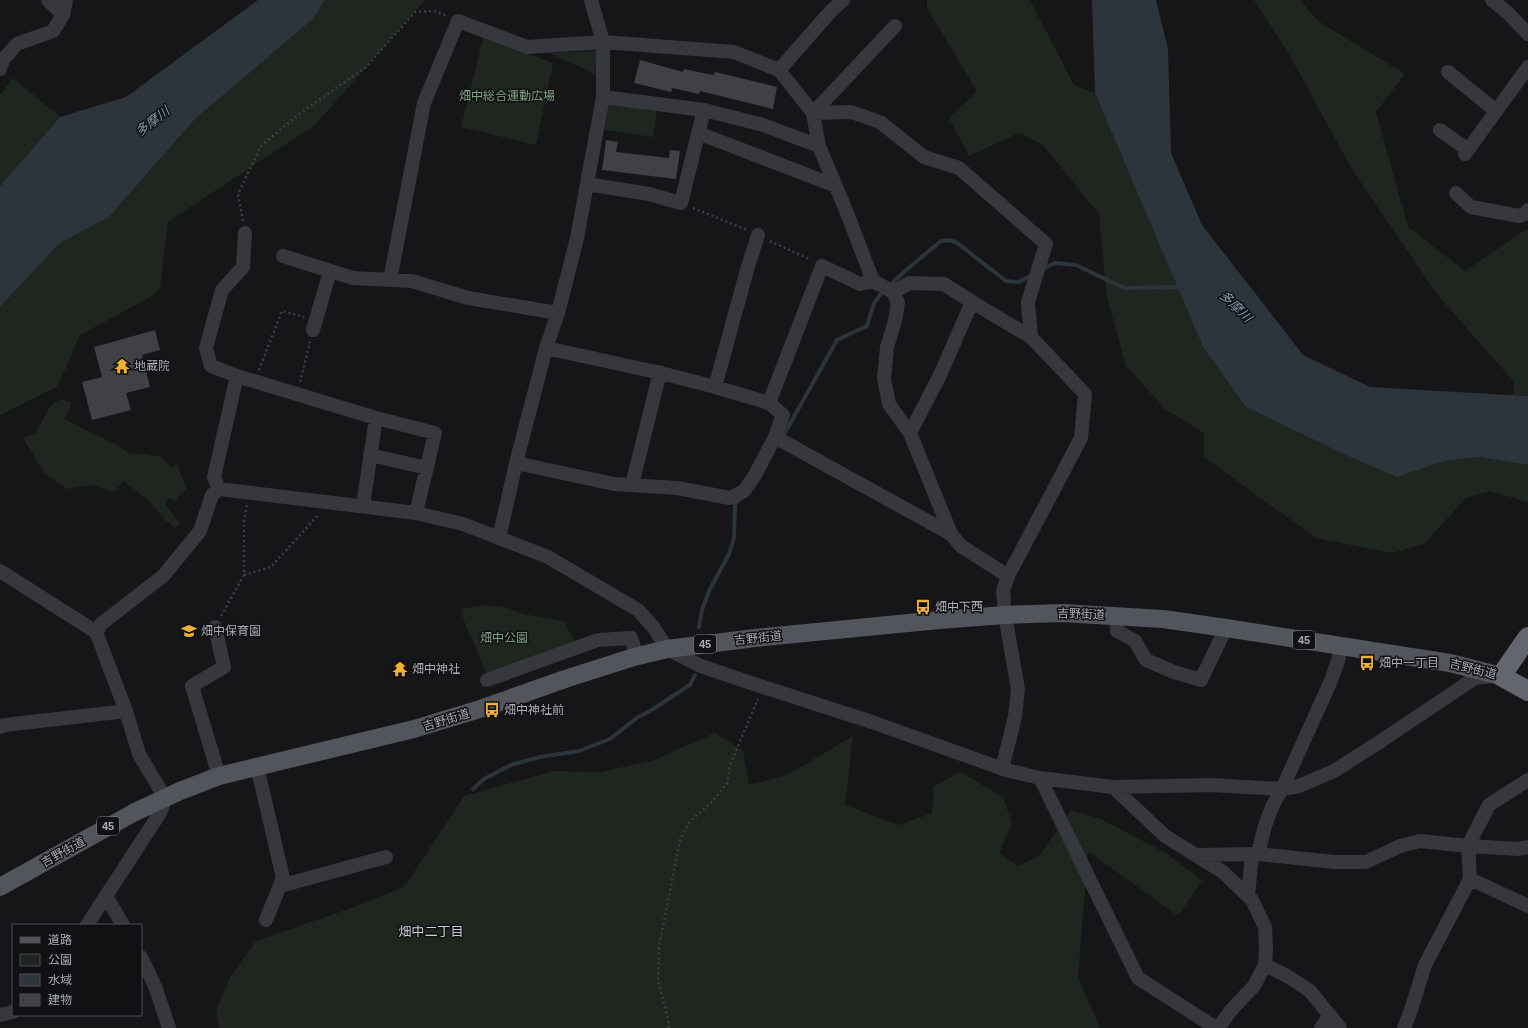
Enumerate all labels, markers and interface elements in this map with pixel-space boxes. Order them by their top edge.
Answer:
park label: 畑中総合運動広場 [459,89,555,103]
water label: 多摩川 [132,102,174,139]
water label: 多摩川 [1216,287,1256,327]
temple icon: 地蔵院 [113,357,131,375]
place label: 地蔵院 [134,359,170,373]
bus stop icon: 畑中下西 [914,598,932,616]
place label: 畑中下西 [935,600,983,614]
street label: 吉野街道 [1057,606,1105,622]
school or university icon: 畑中保育園 [180,622,198,640]
place label: 畑中保育園 [201,624,261,638]
street label: 吉野街道 [733,629,783,647]
park label: 畑中公園 [480,631,528,645]
road number: 45 [1293,631,1315,649]
road number: 45 [694,635,716,653]
bus stop icon: 畑中一丁目 [1358,654,1376,672]
place label: 畑中一丁目 [1379,656,1439,670]
street label: 吉野街道 [1448,656,1498,682]
temple icon: 畑中神社 [391,660,409,678]
place label: 畑中神社 [412,662,460,676]
bus stop icon: 畑中神社前 [483,701,501,719]
place label: 畑中神社前 [504,703,564,717]
street label: 吉野街道 [421,706,471,734]
road number: 45 [97,817,119,835]
street label: 吉野街道 [39,834,87,870]
legend [12,924,142,1016]
district label: 畑中二丁目 [398,924,464,939]
text: 道路 [48,933,72,947]
text: 公園 [48,953,72,967]
text: 水域 [48,973,72,987]
text: 建物 [48,993,72,1007]

